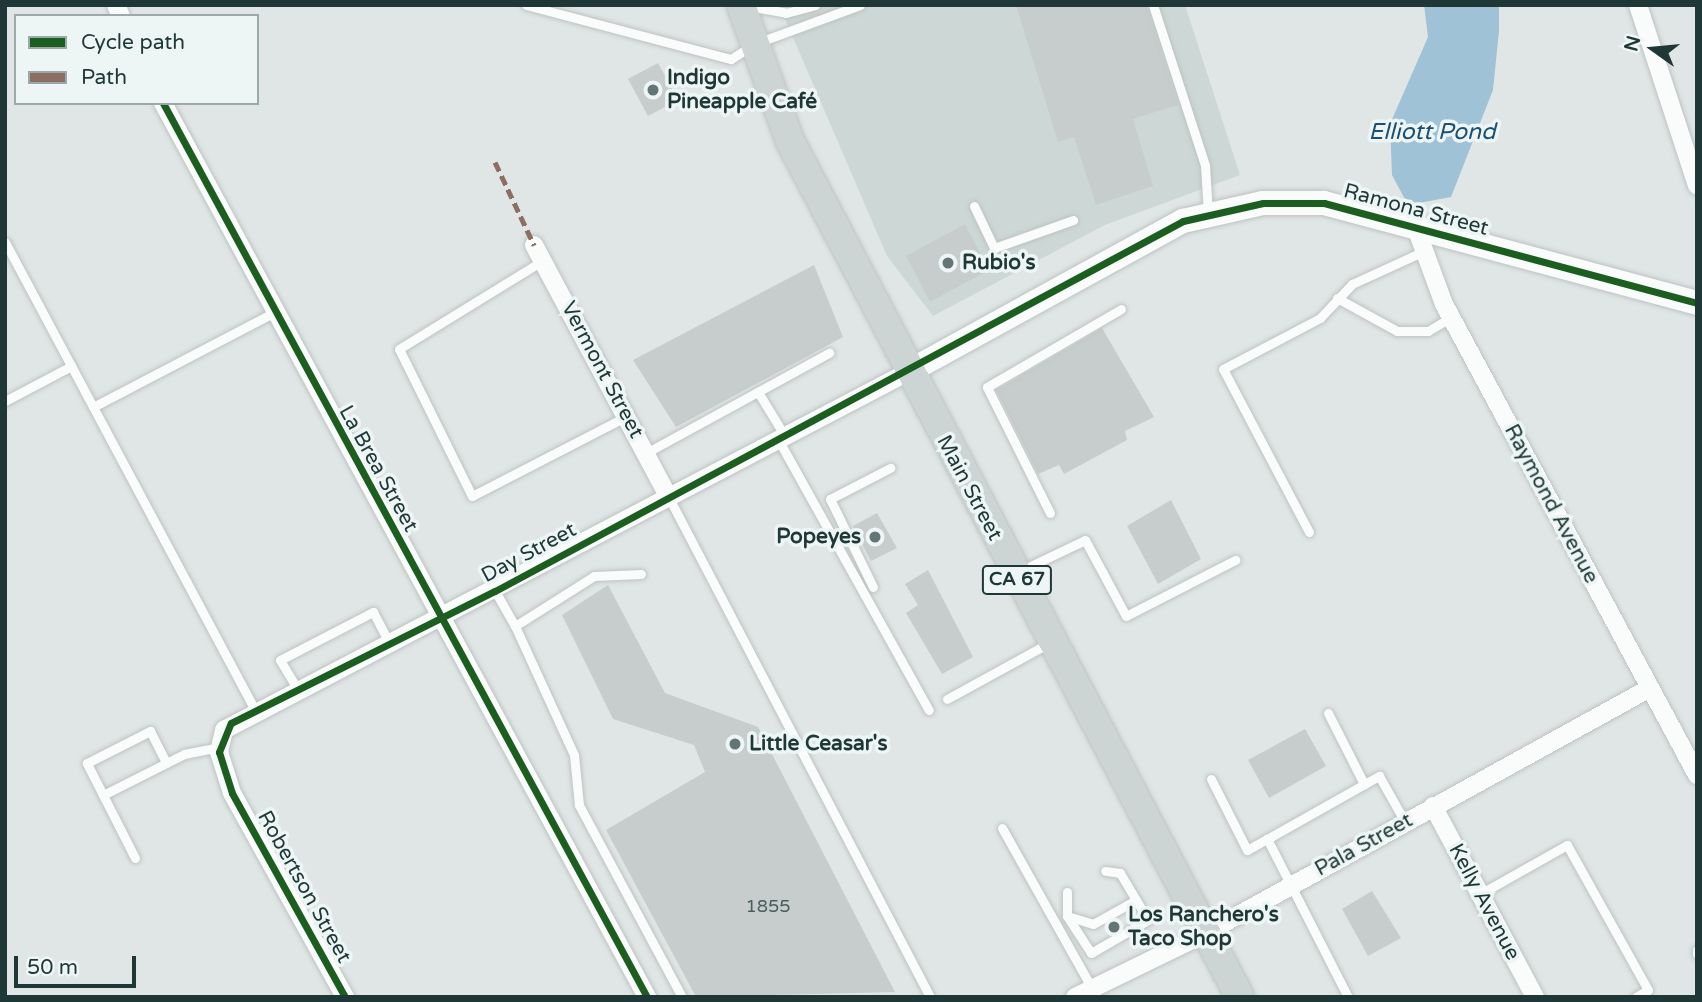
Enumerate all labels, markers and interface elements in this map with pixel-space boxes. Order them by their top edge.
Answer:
legend [14,14,259,105]
north arrow [1618,14,1688,84]
text: Cycle path [81,30,185,55]
text: N [1620,33,1645,54]
text: Path [81,65,127,90]
place label: Indigo Pineapple Café [667,65,817,115]
marker: Indigo Pineapple Café [645,82,661,98]
water label: Elliott Pond [1369,118,1495,146]
street label: Ramona Street [1341,179,1491,241]
place label: Rubio's [962,250,1035,276]
marker: Rubio's [940,255,956,271]
street label: Vermont Street [555,297,649,443]
street label: La Brea Street [333,401,423,537]
street label: Raymond Avenue [1498,420,1604,588]
street label: Main Street [931,431,1007,545]
street label: Day Street [477,517,581,589]
place label: Popeyes [776,524,861,550]
marker: Popeyes [867,529,883,545]
road number: CA 67 [980,565,1054,596]
place label: Little Ceasar's [749,731,888,757]
marker: Little Ceasar's [727,736,743,752]
street label: Robertson Street [252,807,356,967]
street label: Pala Street [1311,808,1417,882]
street label: Kelly Avenue [1443,839,1525,965]
house number: 1855 [745,895,791,917]
place label: Los Ranchero's Taco Shop [1128,902,1279,952]
marker: Los Ranchero's Taco Shop [1106,919,1122,935]
scale bar [18,942,140,986]
text: 50 m [27,955,78,980]

